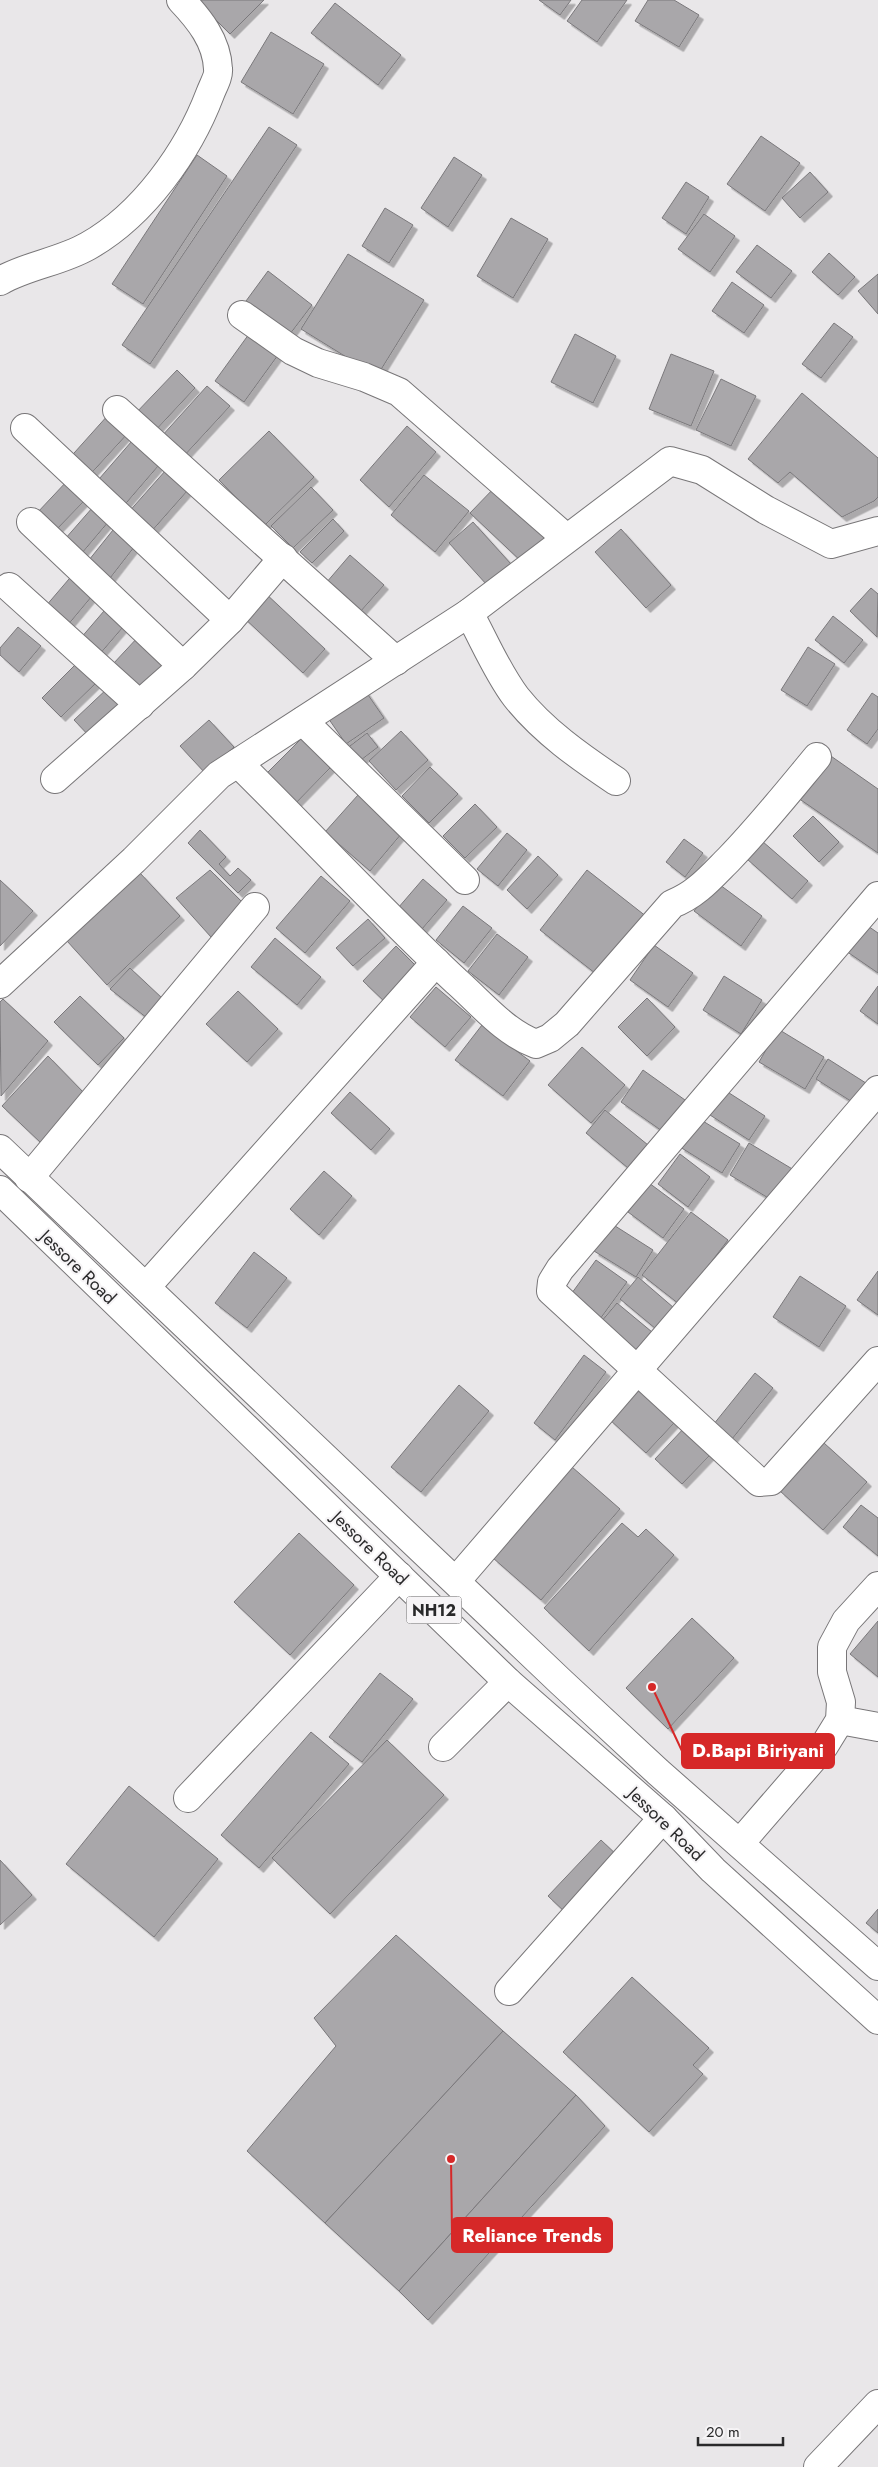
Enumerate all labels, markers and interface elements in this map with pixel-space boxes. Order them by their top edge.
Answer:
street label: Jessore Road [33,1222,122,1310]
street label: Jessore Road [325,1503,414,1591]
road number: NH12 [406,1596,462,1624]
callout: D.Bapi Biriyani [682,1734,834,1768]
text: D.Bapi Biriyani [692,1737,824,1764]
street label: Jessore Road [621,1779,710,1867]
callout: Reliance Trends [452,2218,612,2252]
text: Reliance Trends [462,2222,602,2249]
scale bar [698,2414,783,2446]
text: 20 m [706,2421,740,2443]

